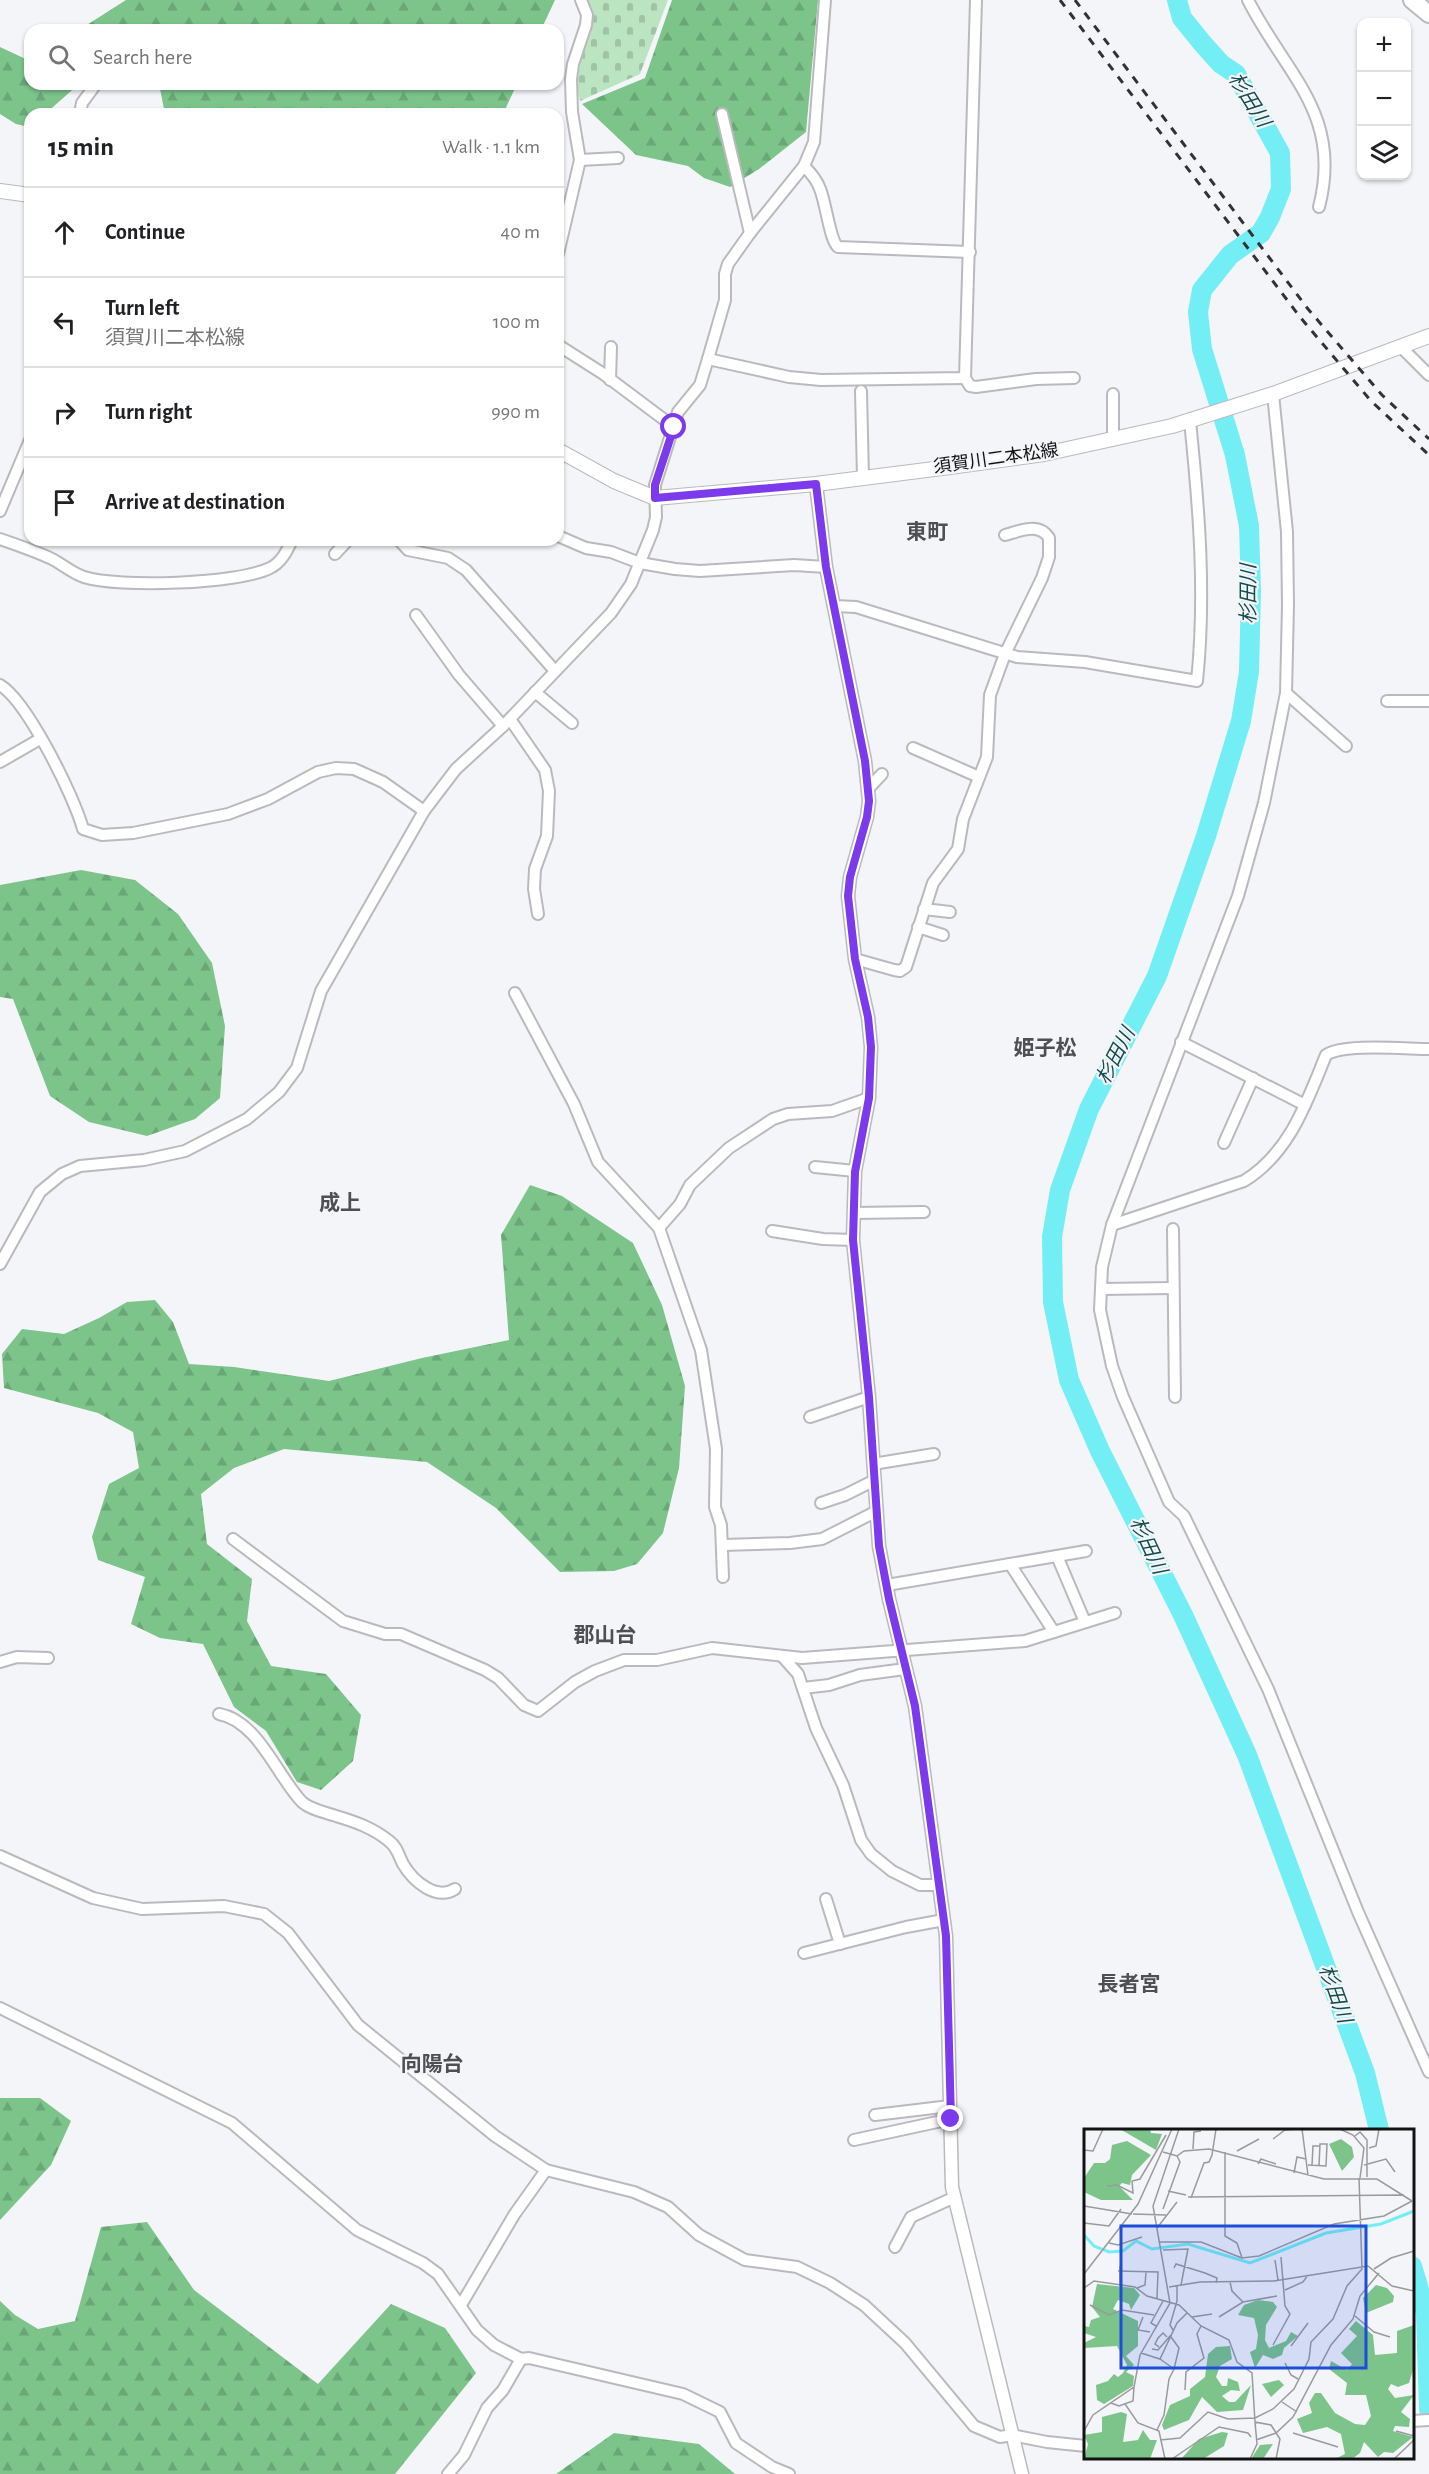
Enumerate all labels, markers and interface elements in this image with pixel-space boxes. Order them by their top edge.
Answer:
map controls [1357,18,1411,180]
button: + [1357,18,1411,72]
search box [24,24,564,90]
icon: search [45,41,78,74]
text: Search here [93,46,192,68]
water label: 杉田川 [1225,69,1275,132]
button: − [1357,72,1411,126]
button: layers [1357,126,1411,180]
text: 15 min [48,134,114,160]
text: Walk · 1.1 km [442,137,540,157]
icon: ahead [48,216,81,249]
text: Continue [105,221,185,243]
text: 40 m [501,222,540,242]
text: Turn left [105,297,179,319]
icon: left [48,306,81,339]
text: 100 m [493,312,540,332]
text: 須賀川二本松線 [105,328,245,348]
icon: right [48,396,81,429]
text: Turn right [105,401,192,423]
text: 990 m [491,402,540,422]
route start [660,413,686,439]
street label: 須賀川二本松線 [932,439,1060,477]
icon: arrive [48,486,81,519]
text: Arrive at destination [105,491,285,513]
district label: 東町 [906,521,948,543]
water label: 杉田川 [1238,562,1259,624]
water label: 杉田川 [1093,1022,1139,1087]
district label: 姫子松 [1014,1036,1077,1059]
district label: 成上 [319,1191,361,1214]
water label: 杉田川 [1126,1514,1171,1579]
district label: 郡山台 [574,1624,637,1646]
water label: 杉田川 [1315,1962,1356,2027]
district label: 長者宮 [1098,1973,1161,1995]
district label: 向陽台 [401,2053,464,2075]
route end [937,2105,963,2131]
inset map [1084,2129,1414,2459]

